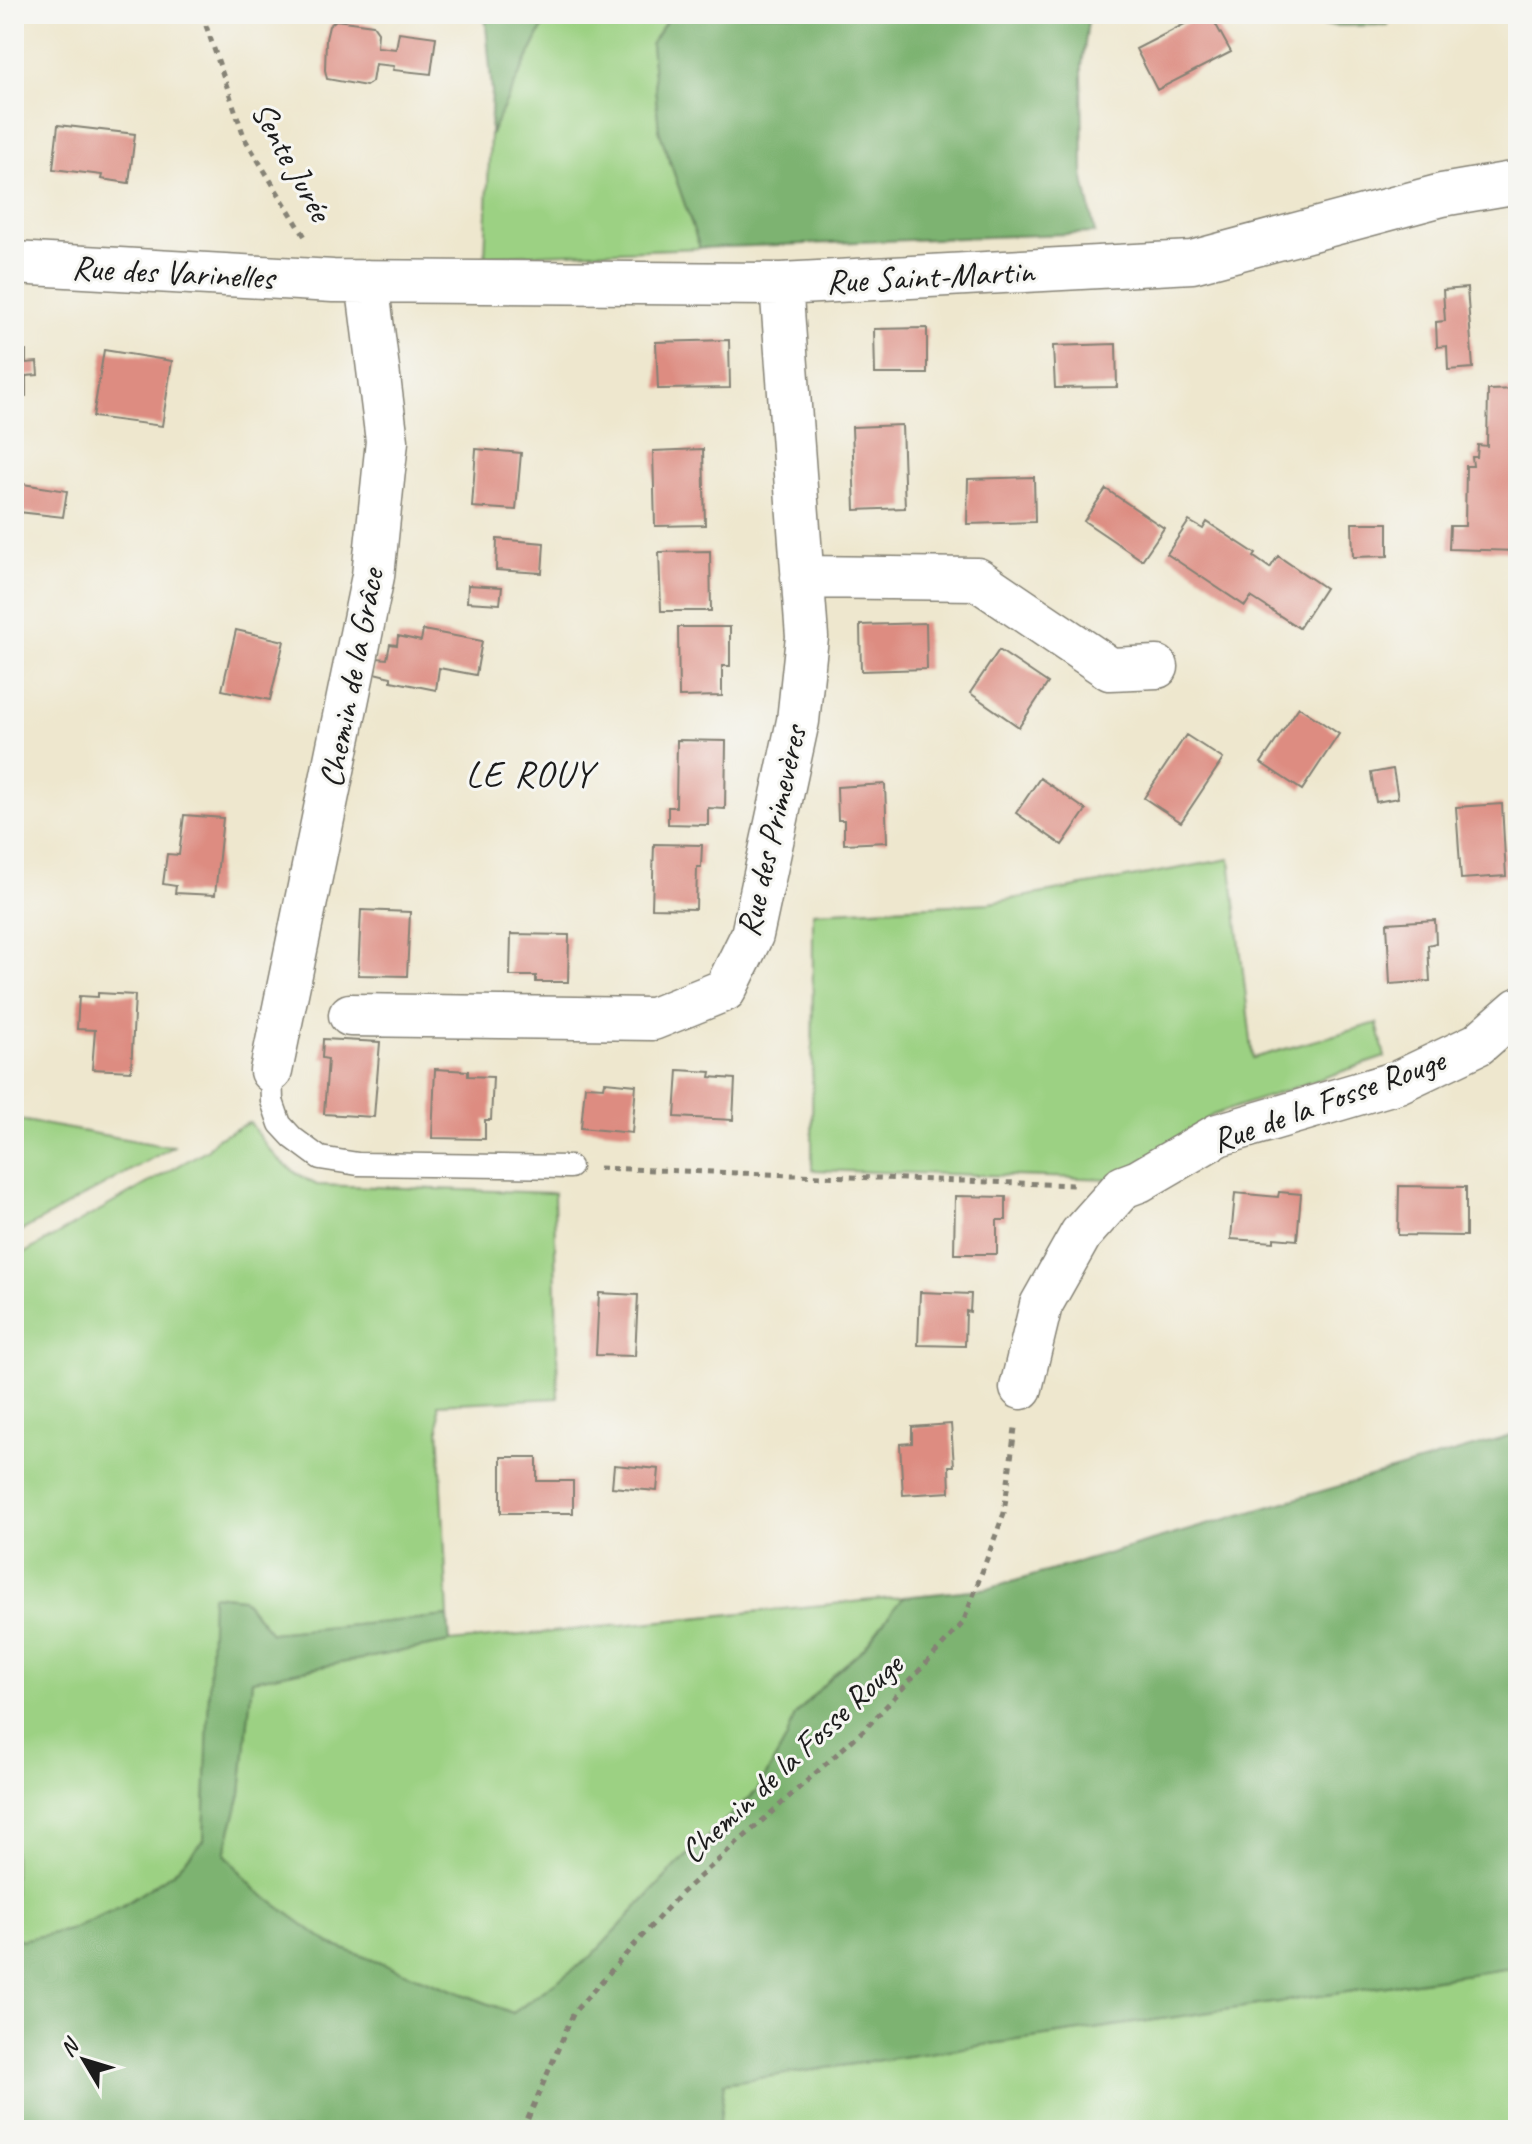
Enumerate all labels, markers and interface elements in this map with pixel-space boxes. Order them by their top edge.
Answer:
street label: Sente Jurée [242,94,344,231]
street label: Rue des Varinelles [71,245,279,299]
street label: Rue Saint-Martin [825,249,1037,303]
street label: Chemin de la Grâce [309,562,394,791]
street label: Rue des Primevères [726,719,817,941]
district label: LE ROUY [466,751,599,797]
street label: Rue de la Fosse Rouge [1206,1037,1452,1162]
street label: Chemin de la Fosse Rouge [671,1642,913,1872]
north arrow [44,2020,124,2100]
text: N [54,2032,86,2062]

